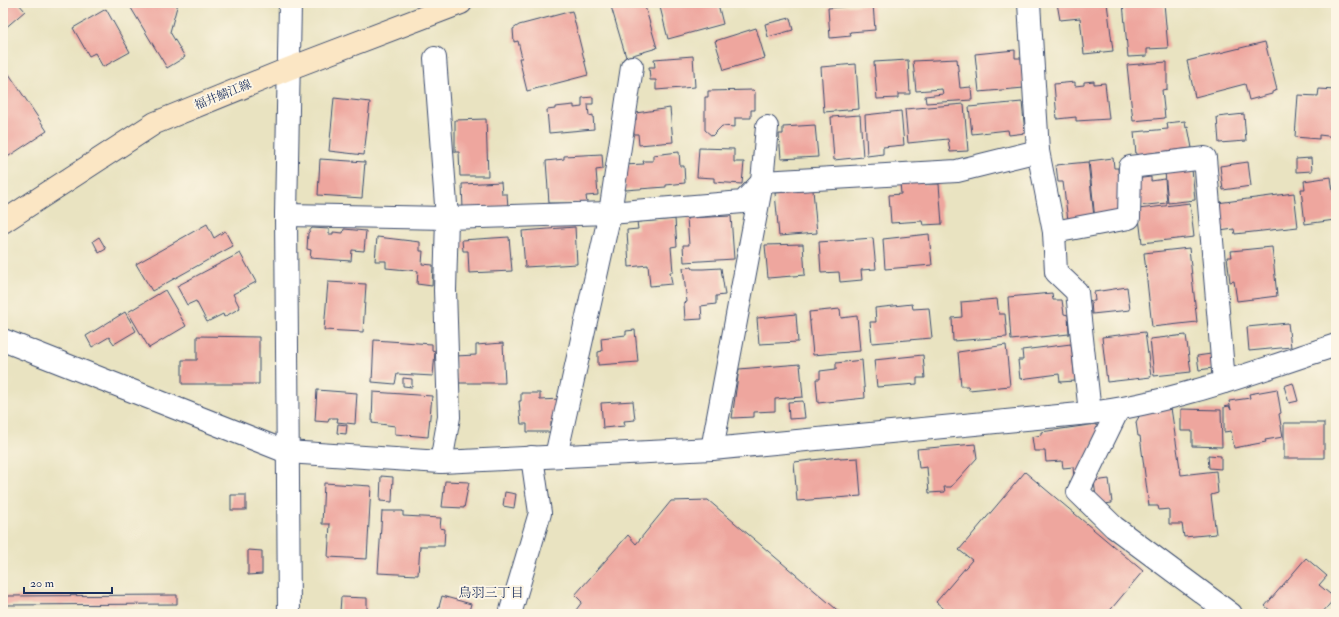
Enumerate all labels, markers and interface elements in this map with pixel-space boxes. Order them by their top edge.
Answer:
street label: 福井鯖江線 [192,77,254,113]
scale bar [24,569,112,595]
text: 20 m [30,576,55,591]
district label: 鳥羽三丁目 [458,585,524,601]

